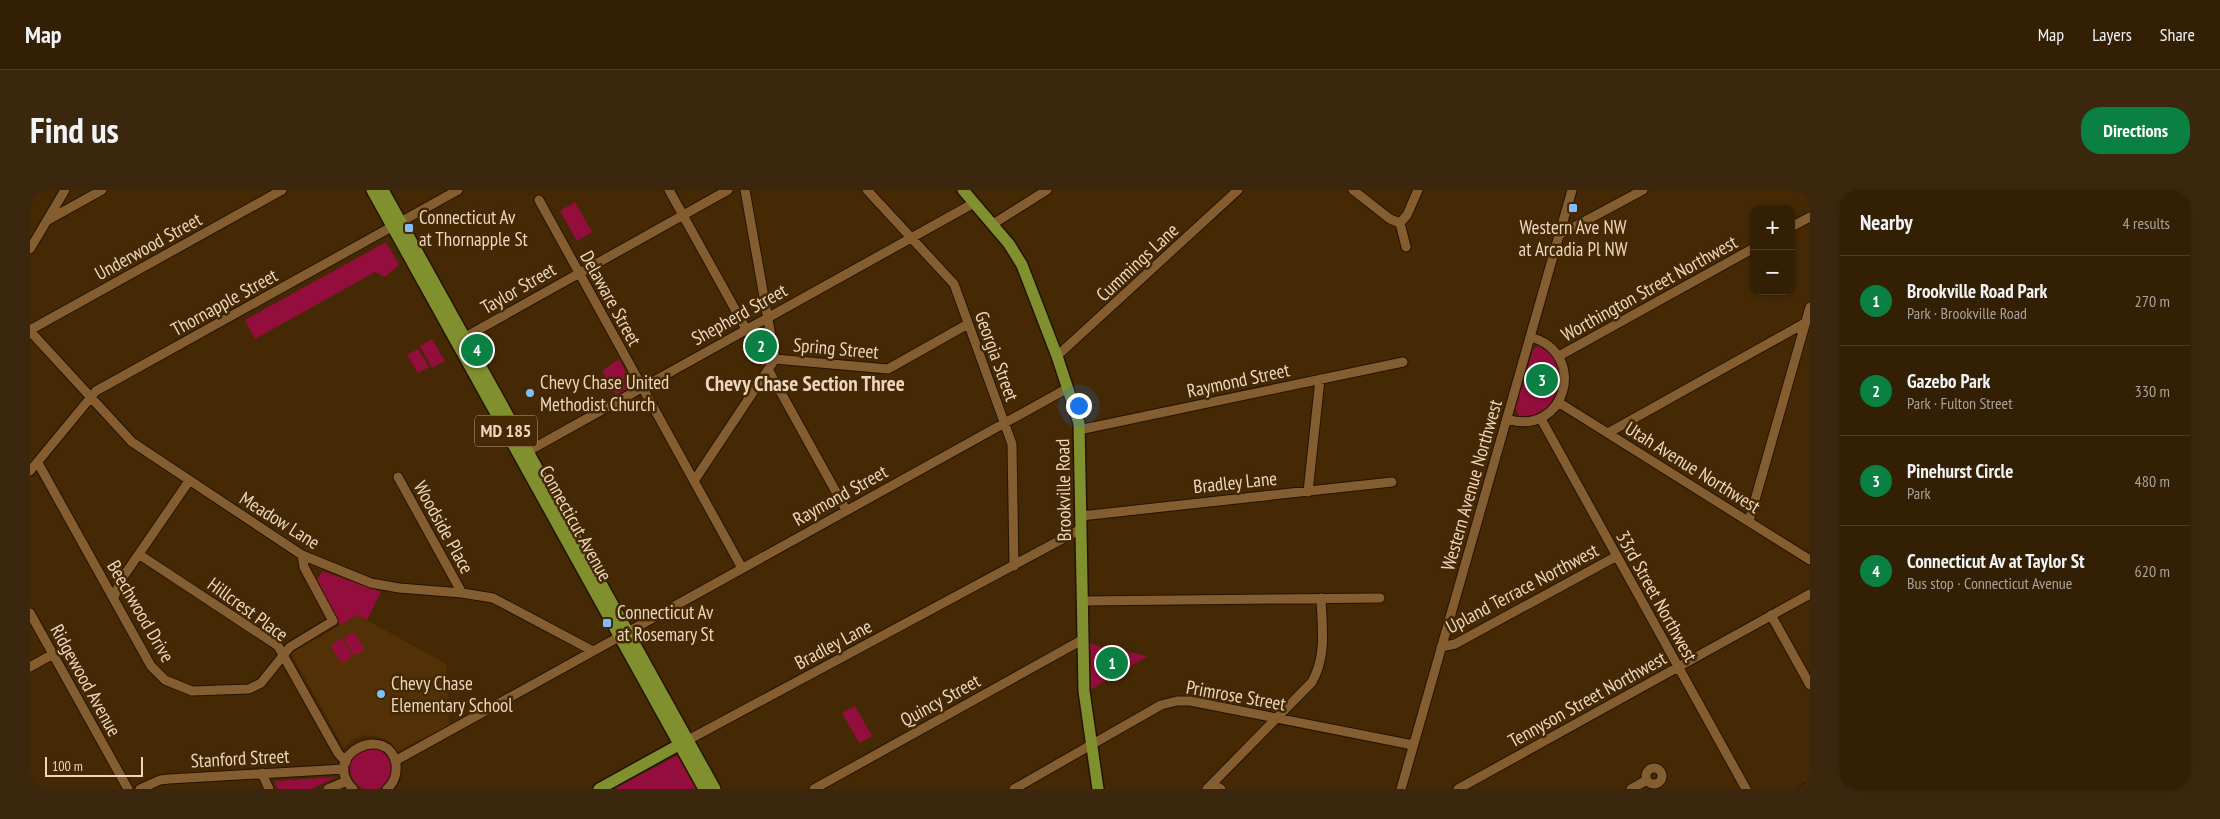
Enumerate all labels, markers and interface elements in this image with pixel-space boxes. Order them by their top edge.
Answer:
text: Map [25,19,62,50]
text: Map [2038,23,2064,46]
text: Layers [2092,23,2132,46]
text: Share [2160,23,2195,46]
text: Find us [30,107,119,153]
button: Directions [2081,107,2190,154]
marker: Western Ave NW at Arcadia Pl NW [1567,202,1579,214]
place label: Connecticut Av at Thornapple St [419,205,529,251]
map controls [1750,205,1795,295]
button: + [1750,205,1795,250]
street label: Underwood Street [90,206,206,285]
text: Nearby [1860,209,1913,236]
text: 4 results [2123,213,2170,233]
place label: Western Ave NW at Arcadia Pl NW [1519,215,1628,261]
street label: Cummings Lane [1091,218,1183,306]
marker: Connecticut Av at Thornapple St [403,222,415,234]
street label: Worthington Street Northwest [1557,229,1742,346]
street label: Delaware Street [575,246,647,350]
button: − [1750,250,1795,295]
street label: Taylor Street [476,257,561,319]
street label: Thornapple Street [166,262,282,341]
street label: Shepherd Street [687,278,792,350]
text: Brookville Road Park [1907,279,2047,303]
text: 1 [1872,291,1880,311]
text: 270 m [2135,291,2170,311]
text: Park · Brookville Road [1907,303,2027,323]
street label: Georgia Street [970,308,1025,405]
pin: 2 [745,327,777,365]
pin: 4 [461,331,493,369]
street label: Spring Street [792,332,880,364]
street label: Raymond Street [1184,357,1292,403]
pin: 3 [1526,361,1558,399]
text: Gazebo Park [1907,369,1990,393]
place label: Chevy Chase United Methodist Church [540,370,669,416]
district label: Chevy Chase Section Three [705,370,905,397]
text: 2 [1872,381,1880,401]
text: 330 m [2135,381,2170,401]
marker: Chevy Chase United Methodist Church [524,387,536,399]
your location [1066,393,1092,419]
text: Park · Fulton Street [1907,393,2013,413]
street label: Western Avenue Northwest [1435,396,1507,573]
road number: MD 185 [475,416,537,446]
street label: Utah Avenue Northwest [1621,416,1766,519]
street label: Brookville Road [1050,439,1076,541]
street label: Raymond Street [789,459,892,531]
text: Pinehurst Circle [1907,459,2013,483]
street label: Connecticut Avenue [534,461,618,585]
street label: Bradley Lane [1192,466,1278,498]
text: 3 [1872,471,1880,491]
text: 480 m [2135,471,2170,491]
street label: Woodside Place [409,476,479,578]
text: Park [1907,483,1931,503]
street label: Meadow Lane [235,486,325,554]
street label: 33rd Street Northwest [1611,526,1703,666]
street label: Upland Terrace Northwest [1442,537,1603,638]
text: Connecticut Av at Taylor St [1907,549,2085,573]
street label: Beechwood Drive [102,556,180,666]
text: 4 [1872,561,1880,581]
text: 620 m [2135,561,2170,581]
street label: Hillcrest Place [203,572,293,646]
text: Bus stop · Connecticut Avenue [1907,573,2072,593]
place label: Connecticut Av at Rosemary St [617,600,715,646]
street label: Bradley Lane [790,614,876,674]
marker: Connecticut Av at Rosemary St [601,617,613,629]
street label: Ridgewood Avenue [45,620,127,740]
pin: 1 [1096,644,1128,682]
street label: Tennyson Street Northwest [1504,645,1671,752]
street label: Quincy Street [896,668,985,732]
place label: Chevy Chase Elementary School [391,671,513,717]
street label: Primrose Street [1184,674,1288,716]
marker: Chevy Chase Elementary School [375,688,387,700]
street label: Stanford Street [190,743,291,773]
scale bar [45,754,142,777]
text: 100 m [52,757,83,775]

